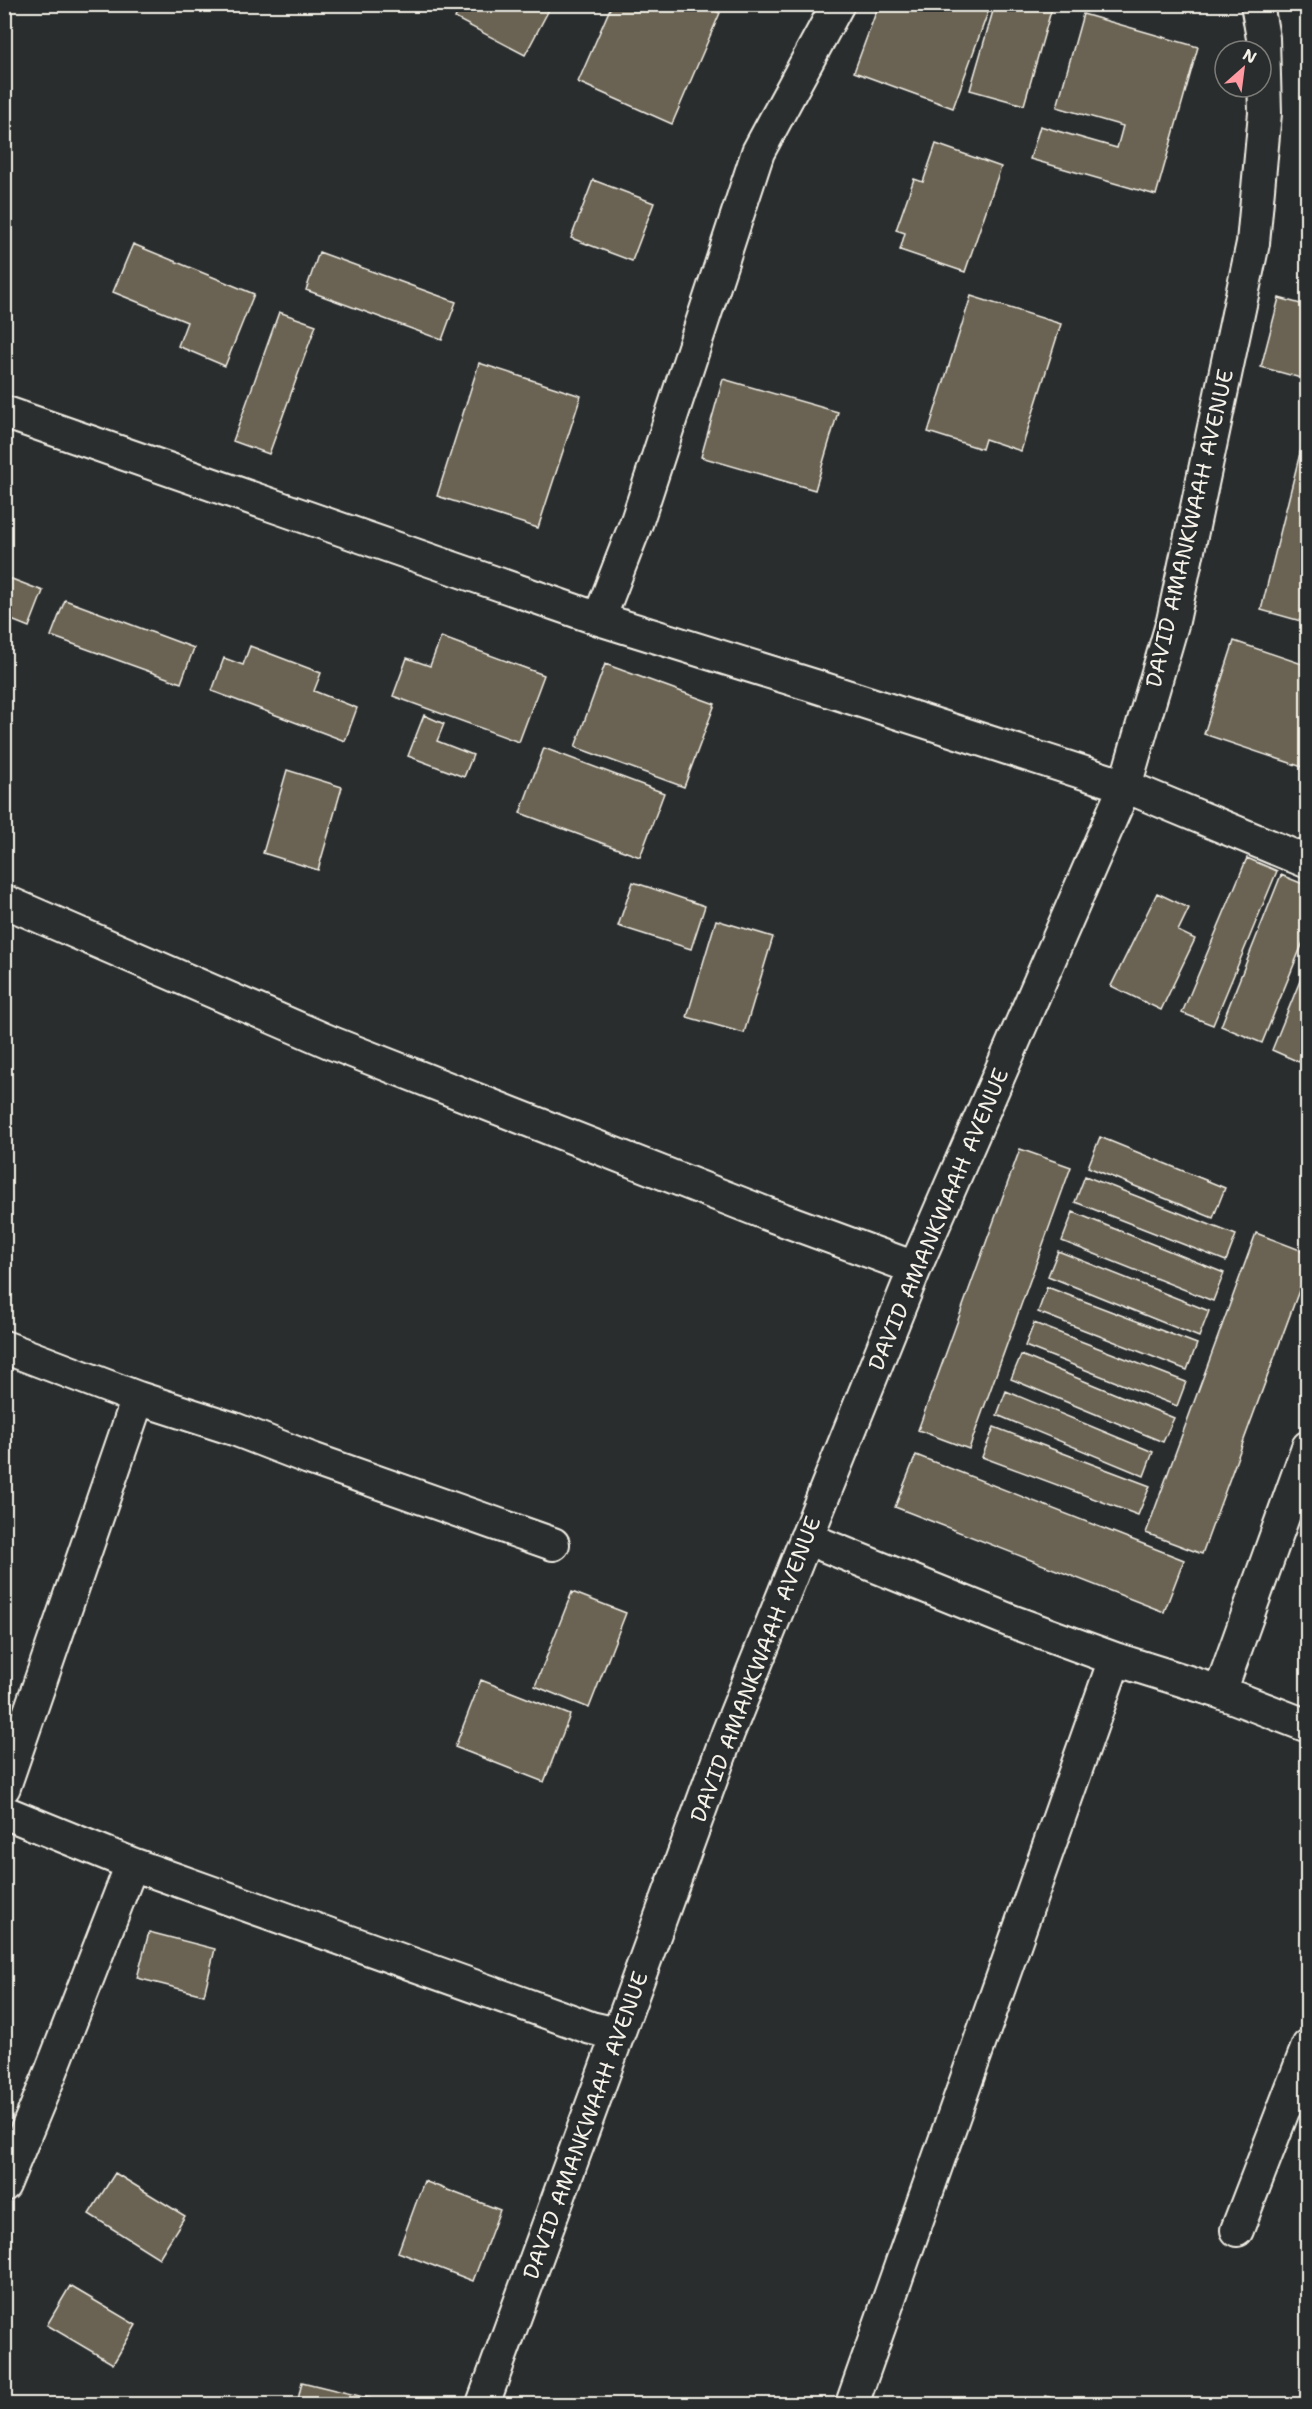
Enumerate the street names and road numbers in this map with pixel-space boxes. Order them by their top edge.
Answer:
street label: DAVID AMANKWAAH AVENUE [1139,366,1240,690]
street label: DAVID AMANKWAAH AVENUE [861,1064,1015,1375]
street label: DAVID AMANKWAAH AVENUE [684,1512,827,1826]
street label: DAVID AMANKWAAH AVENUE [516,1967,655,2283]

